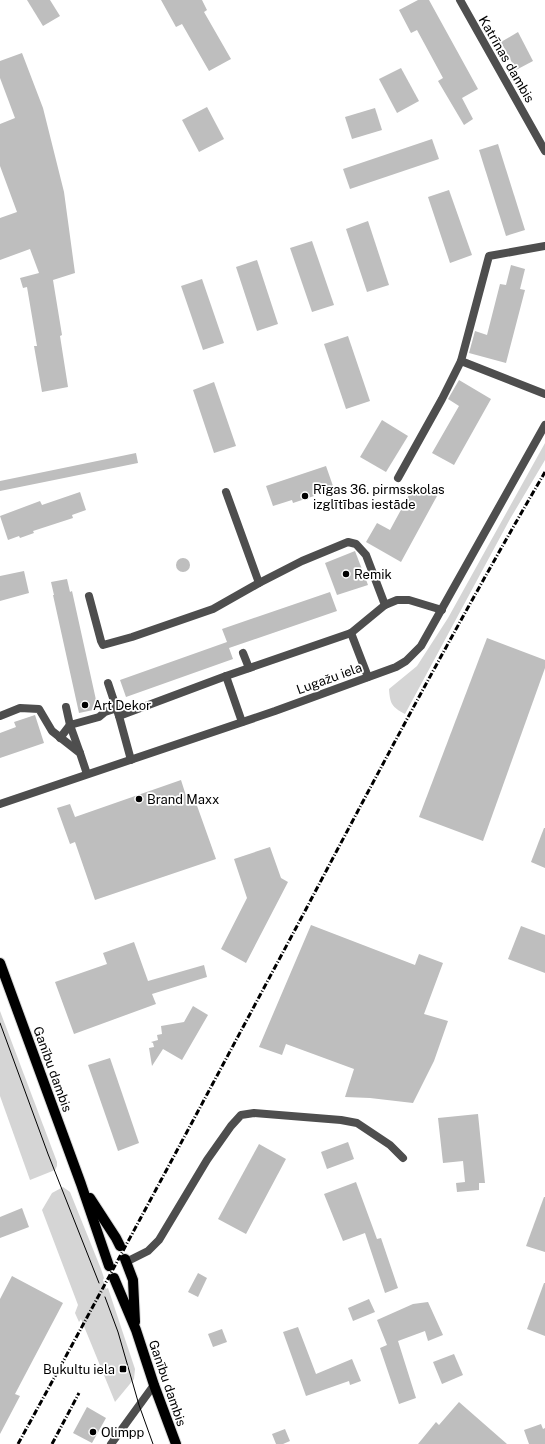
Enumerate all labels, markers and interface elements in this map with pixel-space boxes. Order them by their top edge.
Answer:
street label: Katrīnas dambis [476,13,537,105]
place label: Rīgas 36. pirmsskolas izglītības iestāde [313,482,445,512]
marker: Rīgas 36. pirmsskolas izglītības iestāde [300,491,310,501]
place label: Remik [354,567,392,582]
marker: Remik [341,569,351,579]
street label: Lugažu iela [294,660,364,697]
place label: Art Dekor [93,698,151,713]
marker: Art Dekor [80,700,90,710]
place label: Brand Maxx [147,792,219,807]
marker: Brand Maxx [134,794,144,804]
street label: Ganību dambis [30,1024,75,1114]
street label: Ganību dambis [146,1338,189,1428]
place label: Bukultu iela [43,1362,115,1377]
marker: Bukultu iela [118,1364,128,1374]
place label: Olimpp [101,1425,145,1440]
marker: Olimpp [88,1427,98,1437]

